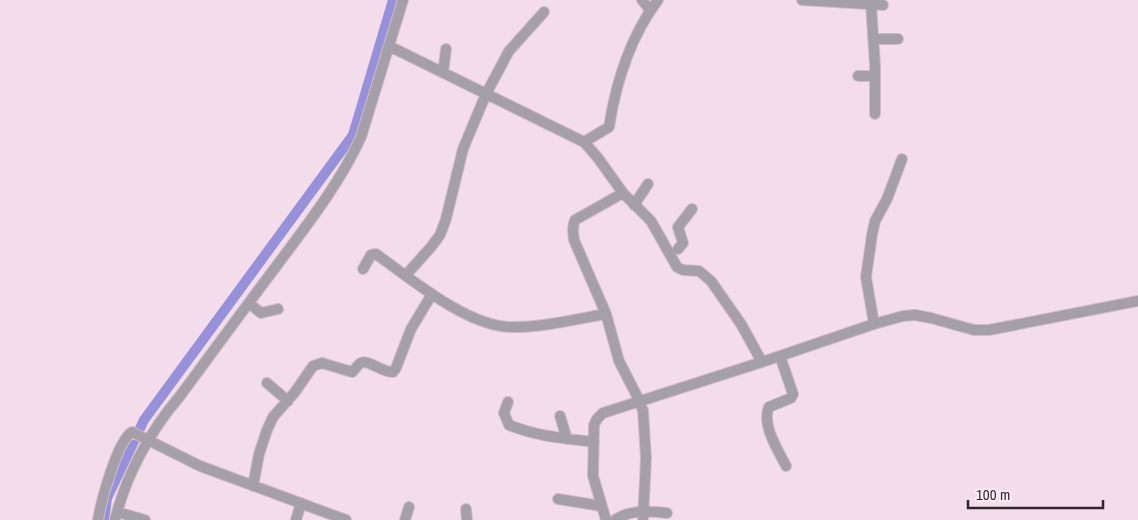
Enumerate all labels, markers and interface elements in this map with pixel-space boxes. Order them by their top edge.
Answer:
scale bar [968,478,1103,510]
text: 100 m [976,484,1010,505]

